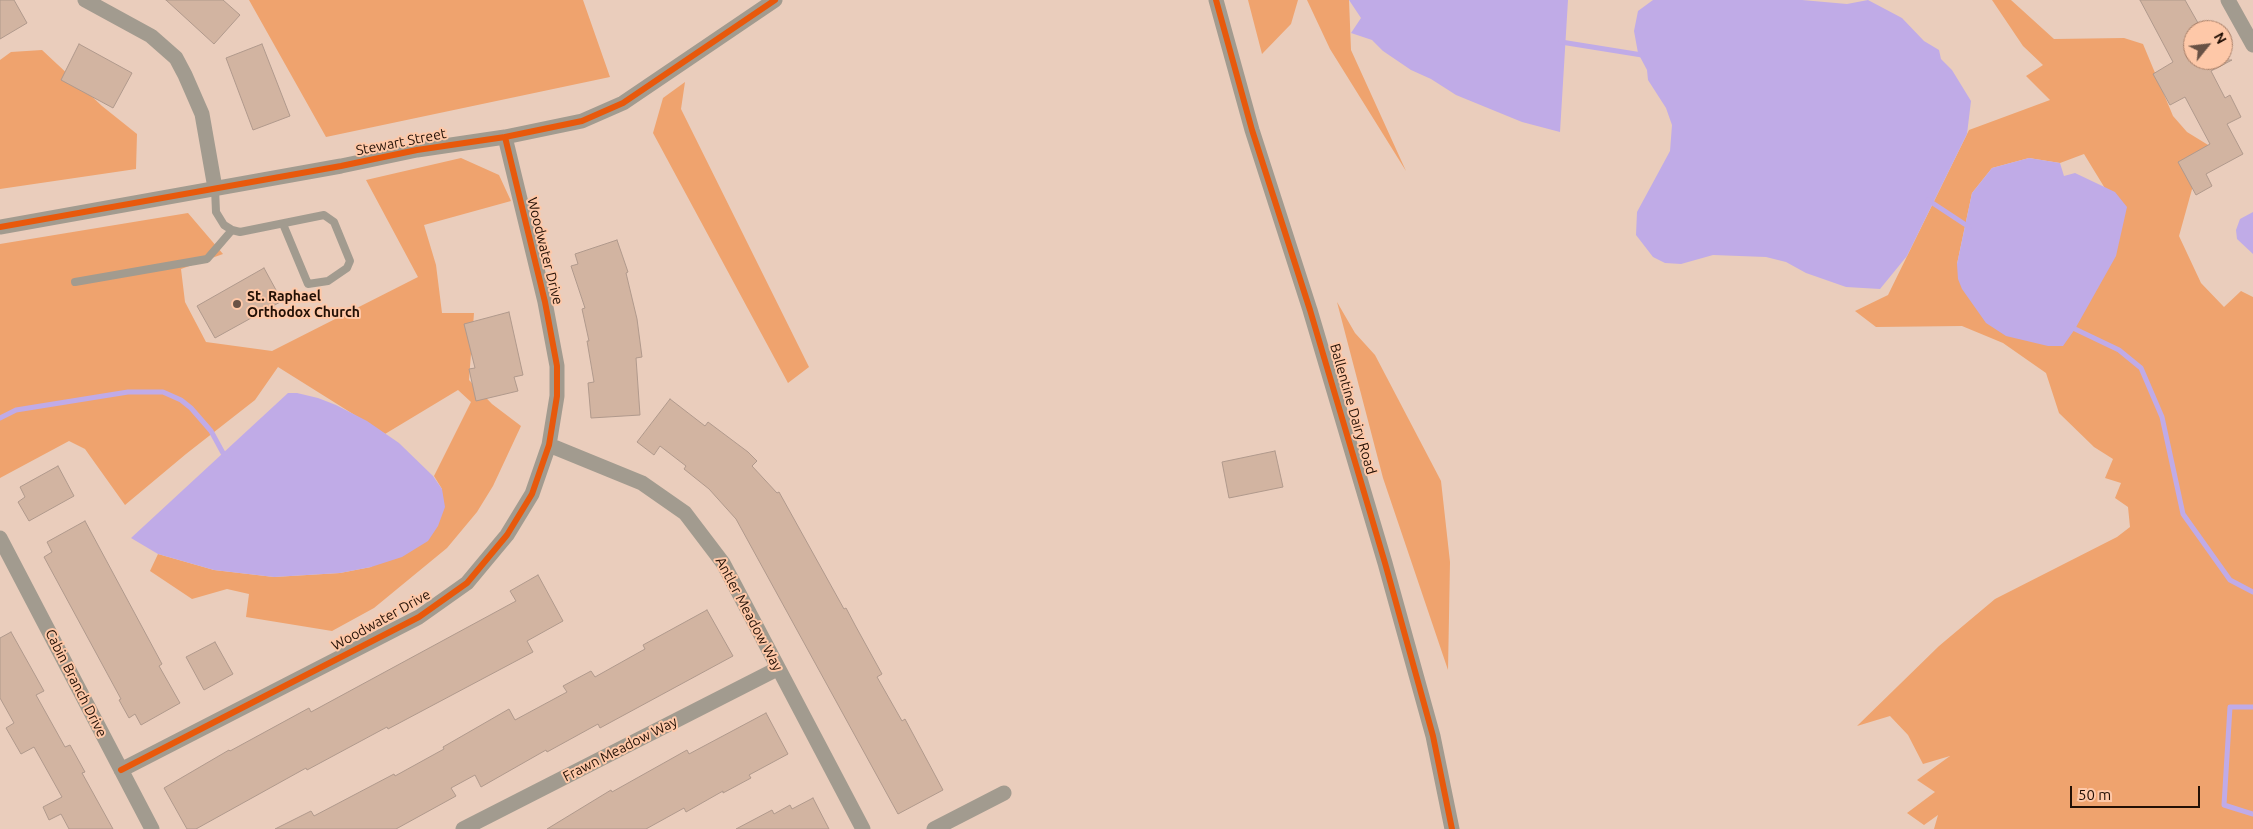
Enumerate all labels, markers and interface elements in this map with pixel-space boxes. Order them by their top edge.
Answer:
north arrow [2183,20,2233,70]
text: N [2211,30,2230,47]
street label: Stewart Street [354,125,448,159]
street label: Woodwater Drive [524,196,566,306]
place label: St. Raphael Orthodox Church [247,288,360,321]
marker: St. Raphael Orthodox Church [231,298,243,310]
street label: Ballentine Dairy Road [1326,342,1380,476]
street label: Antler Meadow Way [712,554,786,674]
street label: Woodwater Drive [329,586,433,654]
street label: Cabin Branch Drive [42,626,110,740]
street label: Frawn Meadow Way [560,713,680,785]
scale bar [2073,776,2203,808]
text: 50 m [2078,786,2111,803]

